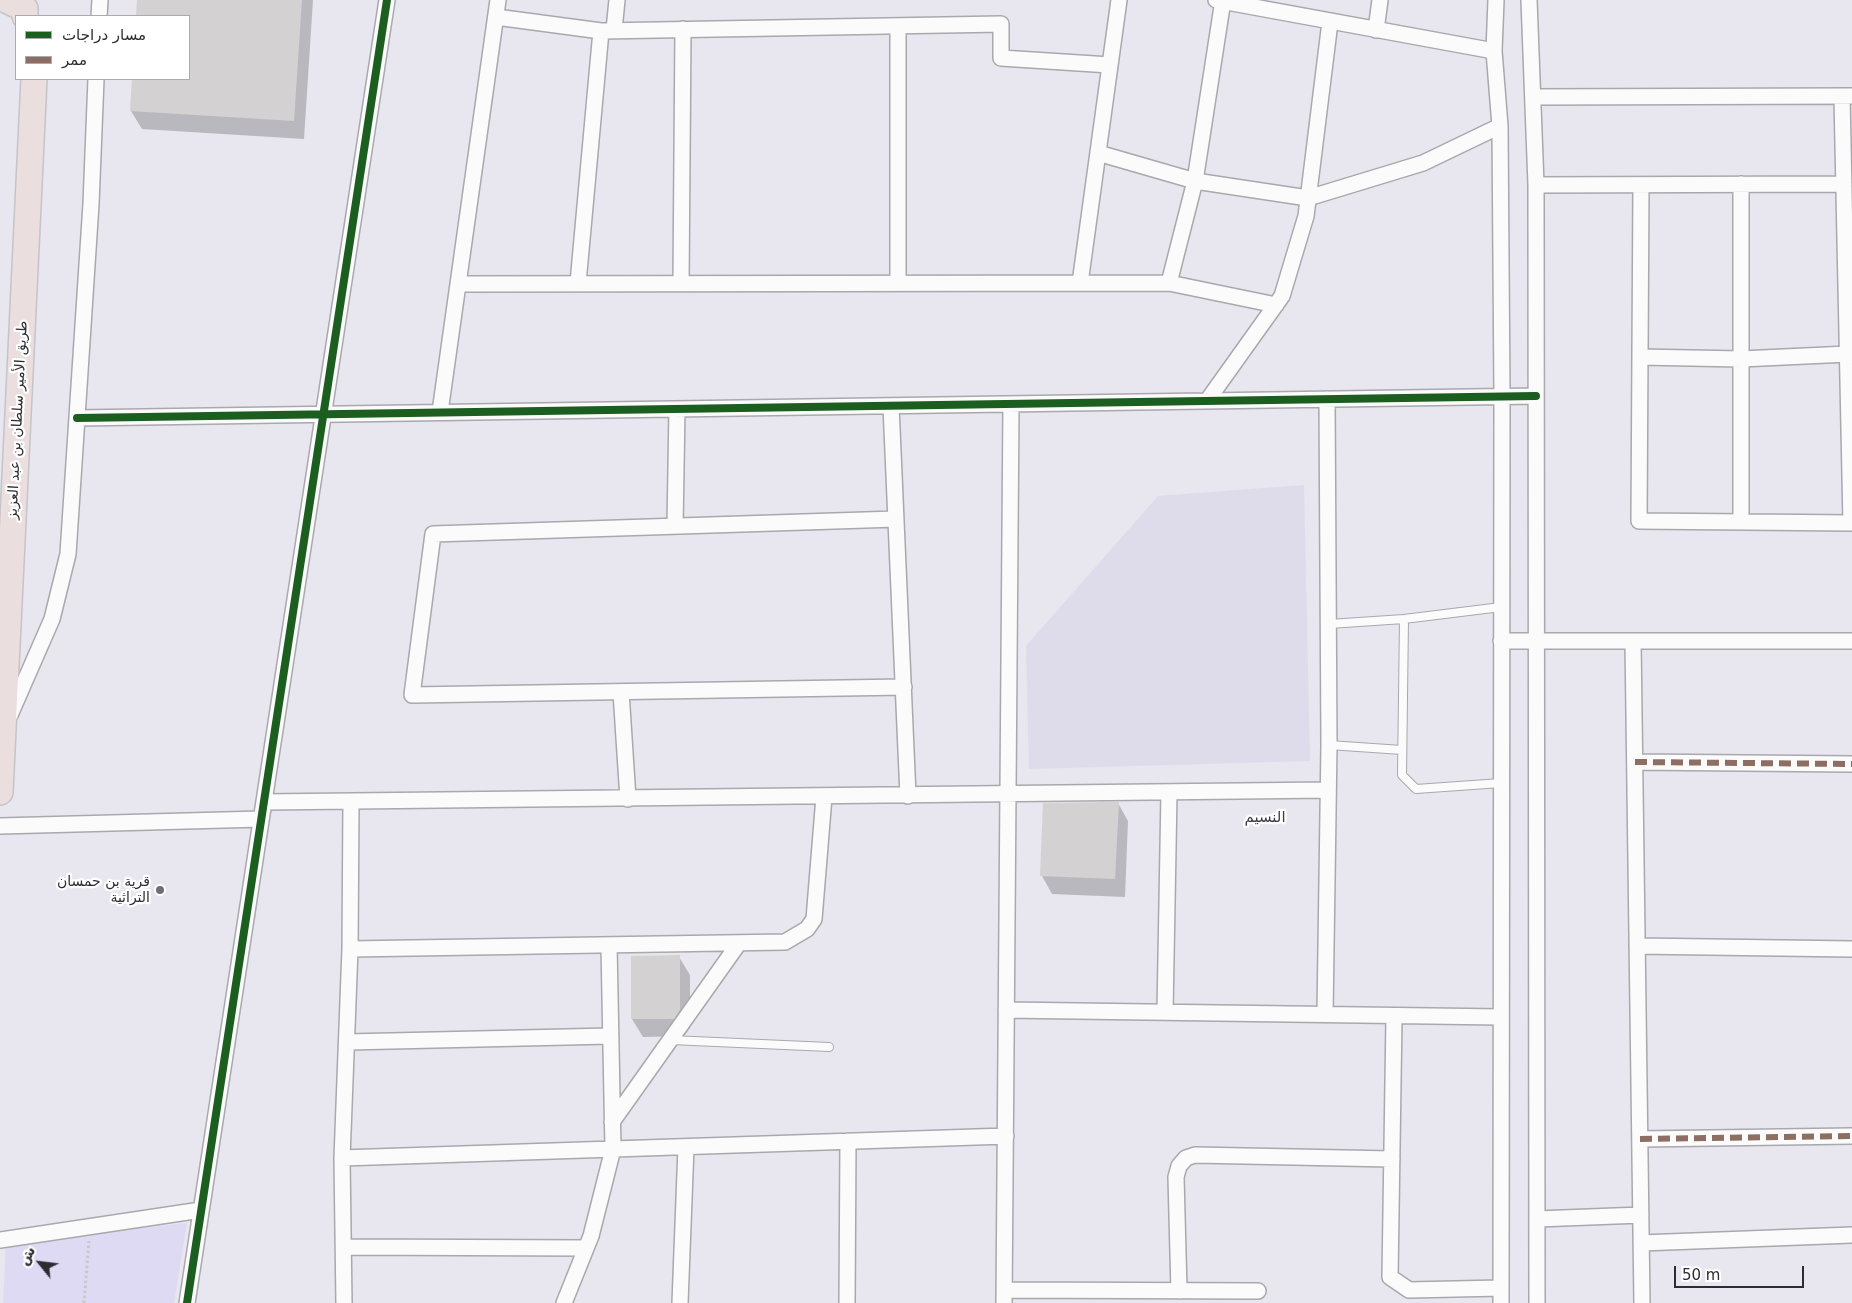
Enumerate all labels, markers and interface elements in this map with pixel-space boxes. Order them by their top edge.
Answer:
legend [15,15,190,80]
text: مسار دراجات [62,26,146,44]
text: ممر [62,51,87,69]
street label: طريق الأمير سلطان بن عبد العزيز [4,320,32,520]
district label: النسيم [1244,809,1286,827]
place label: قرية بن حمسان التراثية [57,874,150,906]
marker: قرية بن حمسان التراثية [154,884,166,896]
north arrow [15,1238,65,1288]
text: ش [15,1243,39,1268]
scale bar [1677,1256,1807,1288]
text: 50 m [1682,1266,1720,1284]

